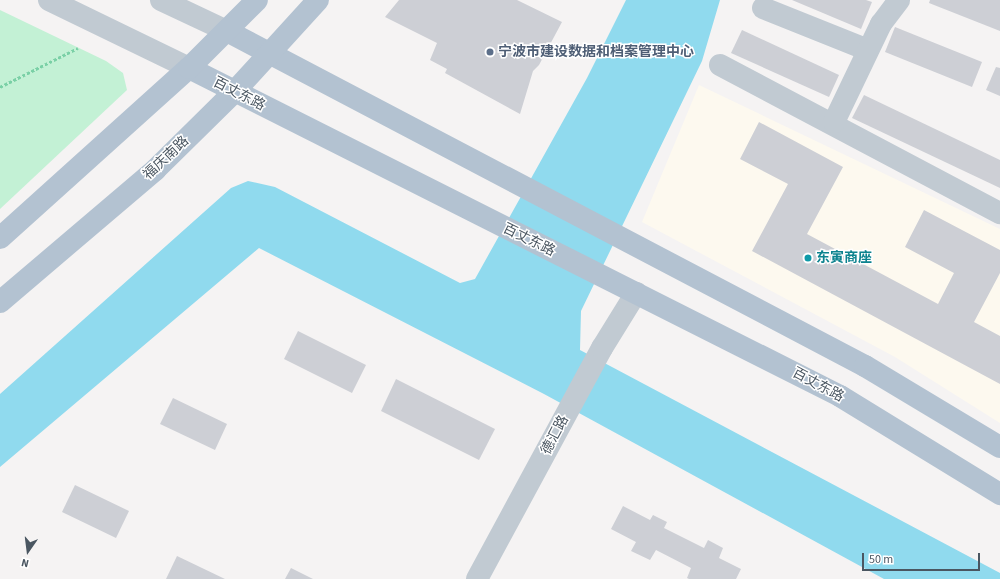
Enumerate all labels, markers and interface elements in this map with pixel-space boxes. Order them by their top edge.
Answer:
place label: 宁波市建设数据和档案管理中心 [498,44,694,60]
marker: 宁波市建设数据和档案管理中心 [485,47,495,57]
street label: 百丈东路 [210,74,268,114]
street label: 福庆南路 [140,133,192,183]
street label: 百丈东路 [500,220,558,260]
place label: 东寅商座 [816,250,872,266]
marker: 东寅商座 [803,253,813,263]
street label: 百丈东路 [789,364,847,406]
street label: 德汇路 [538,413,572,457]
north arrow [8,531,48,571]
scale bar [864,545,982,571]
text: 50 m [869,551,893,568]
text: N [20,555,30,571]

